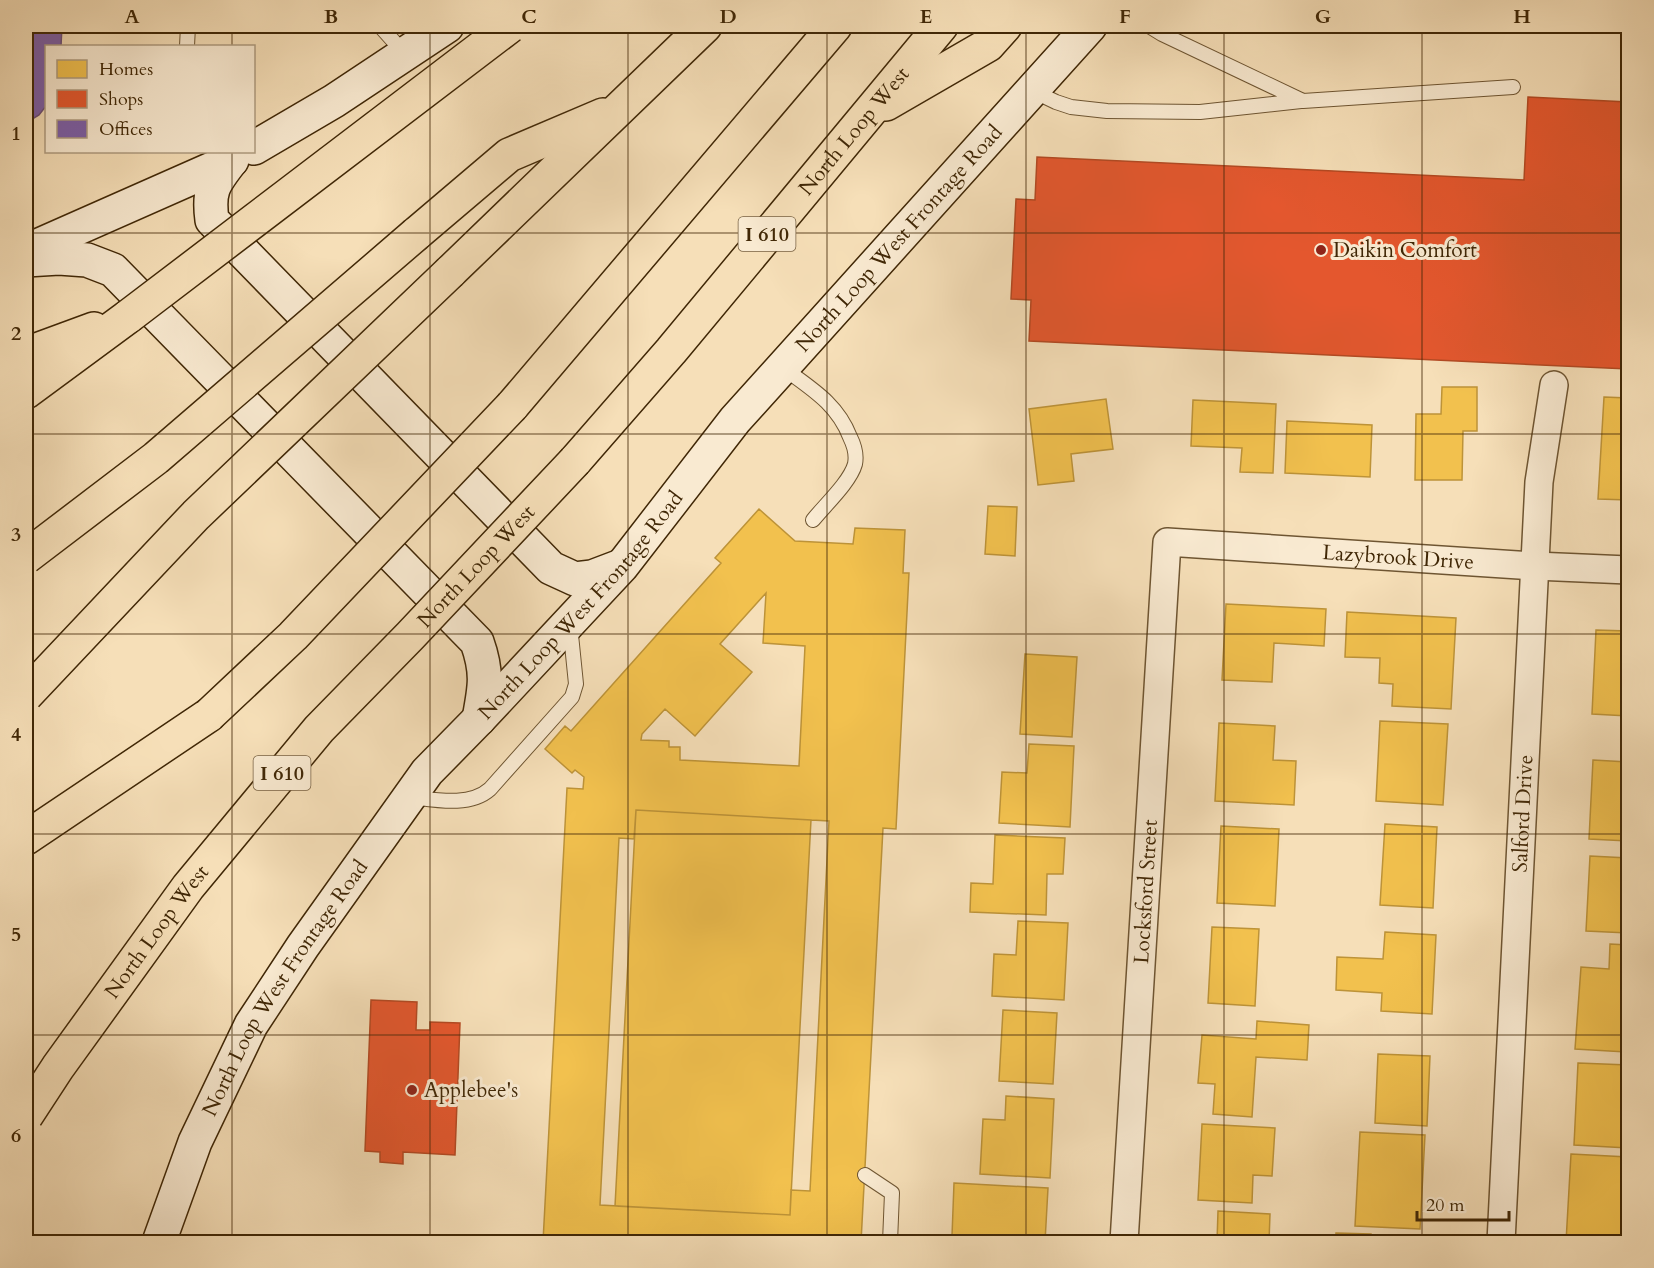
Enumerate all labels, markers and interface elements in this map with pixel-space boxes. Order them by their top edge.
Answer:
text: A [124,3,140,30]
text: B [324,3,338,30]
text: C [521,3,537,30]
text: D [719,3,737,30]
text: E [920,3,932,30]
text: F [1119,3,1131,30]
text: G [1315,3,1331,30]
text: H [1513,3,1531,30]
legend [45,45,255,153]
text: Homes [99,57,153,82]
street label: North Loop West [792,60,916,202]
text: Shops [99,87,143,112]
text: Offices [99,117,153,142]
street label: North Loop West Frontage Road [789,119,1009,359]
text: 1 [11,120,21,147]
road number: I 610 [738,217,795,251]
place label: Daikin Comfort [1333,236,1477,265]
marker: Daikin Comfort [1314,243,1328,257]
text: 2 [11,320,21,347]
street label: North Loop West Frontage Road [472,485,690,726]
street label: North Loop West [411,498,542,634]
text: 3 [11,521,21,548]
street label: Lazybrook Drive [1322,538,1475,577]
text: 4 [11,721,21,748]
street label: Salford Drive [1505,754,1540,873]
road number: I 610 [254,756,310,790]
street label: Locksford Street [1127,818,1165,965]
street label: North Loop West Frontage Road [195,854,375,1121]
street label: North Loop West [98,858,216,1005]
text: 5 [11,921,21,948]
place label: Applebee's [424,1076,518,1105]
marker: Applebee's [405,1083,419,1097]
text: 6 [11,1122,21,1149]
scale bar [1417,1184,1508,1222]
text: 20 m [1426,1193,1465,1218]

